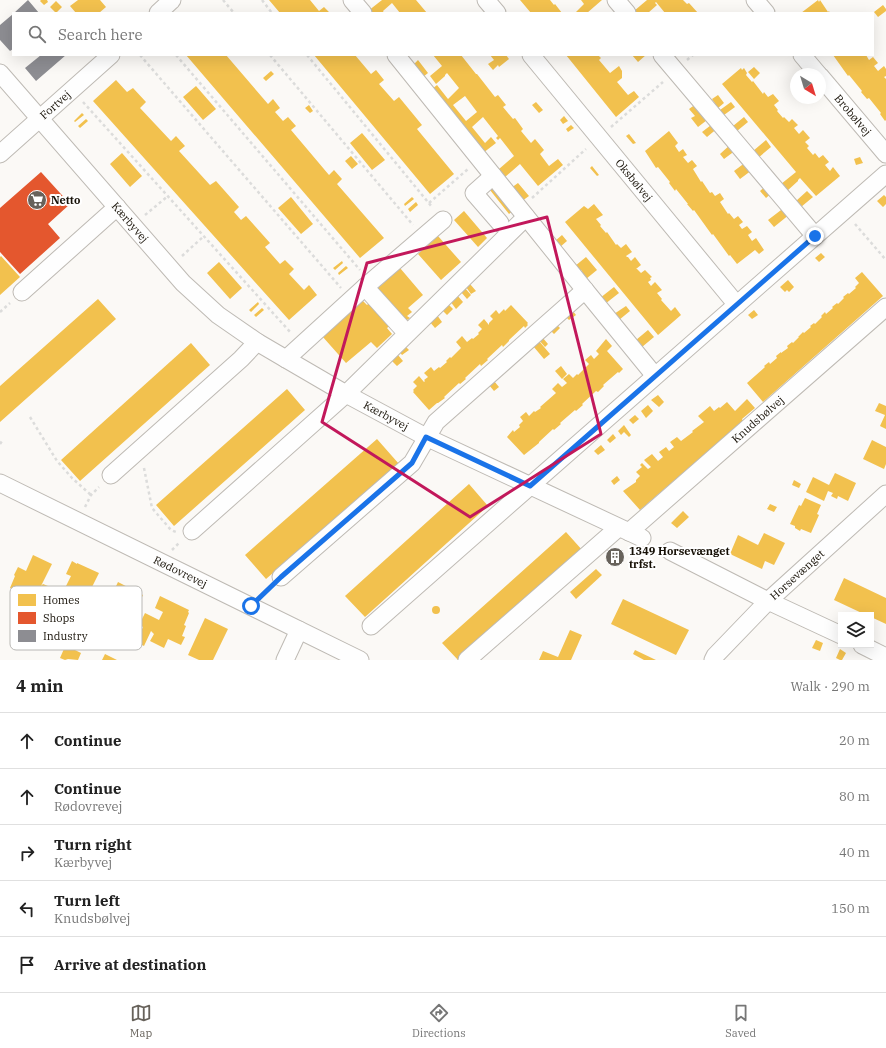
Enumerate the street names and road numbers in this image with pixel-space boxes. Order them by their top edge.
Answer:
street label: Fortvej [37,87,74,122]
street label: Brobølvej [832,91,874,138]
street label: Oksbølvej [612,156,656,204]
street label: Kærbyvej [109,199,152,245]
street label: Knudsbølvej [729,393,787,446]
street label: Kærbyvej [361,398,411,433]
street label: Horsevænget [767,546,827,603]
street label: Rødovrevej [151,553,210,591]

